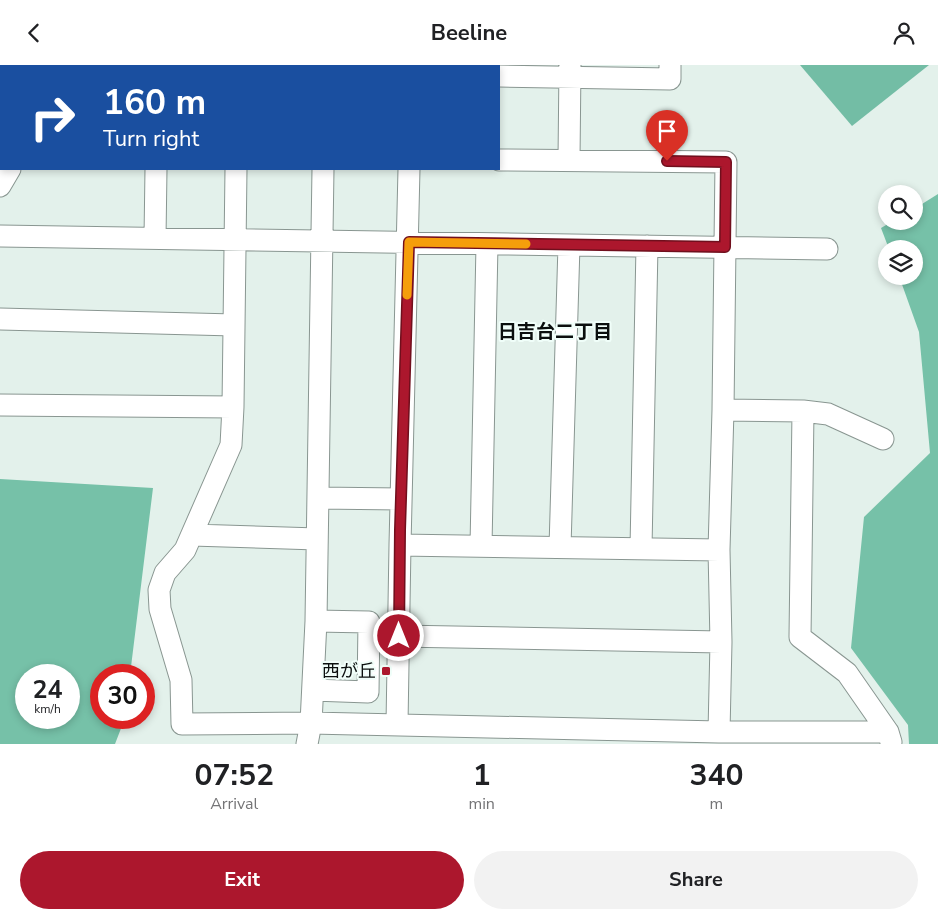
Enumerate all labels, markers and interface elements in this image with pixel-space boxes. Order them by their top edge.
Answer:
text: Beeline [431,18,507,48]
icon: back [20,19,48,47]
icon: person [890,19,918,47]
text: 160 m [103,79,206,126]
icon: right [20,85,85,150]
pin [646,110,688,161]
icon: arrive [653,117,681,145]
text: Turn right [103,124,199,154]
map controls [878,185,923,285]
button: search [878,185,923,230]
button: layers [878,240,923,285]
district label: 日吉台二丁目 [498,319,612,345]
position arrow [372,609,424,661]
place label: 西が丘 [322,659,376,683]
speed limit sign: 30 [90,664,155,729]
marker: 西が丘 [380,665,392,677]
text: 24 [32,673,63,707]
text: km/h [34,701,61,717]
text: 07:52 [195,755,274,796]
text: 1 [473,755,491,796]
text: 340 [689,755,743,796]
text: Arrival [210,793,258,815]
text: min [468,793,495,815]
text: m [710,793,723,815]
button: Exit [20,851,464,909]
button: Share [474,851,918,909]

